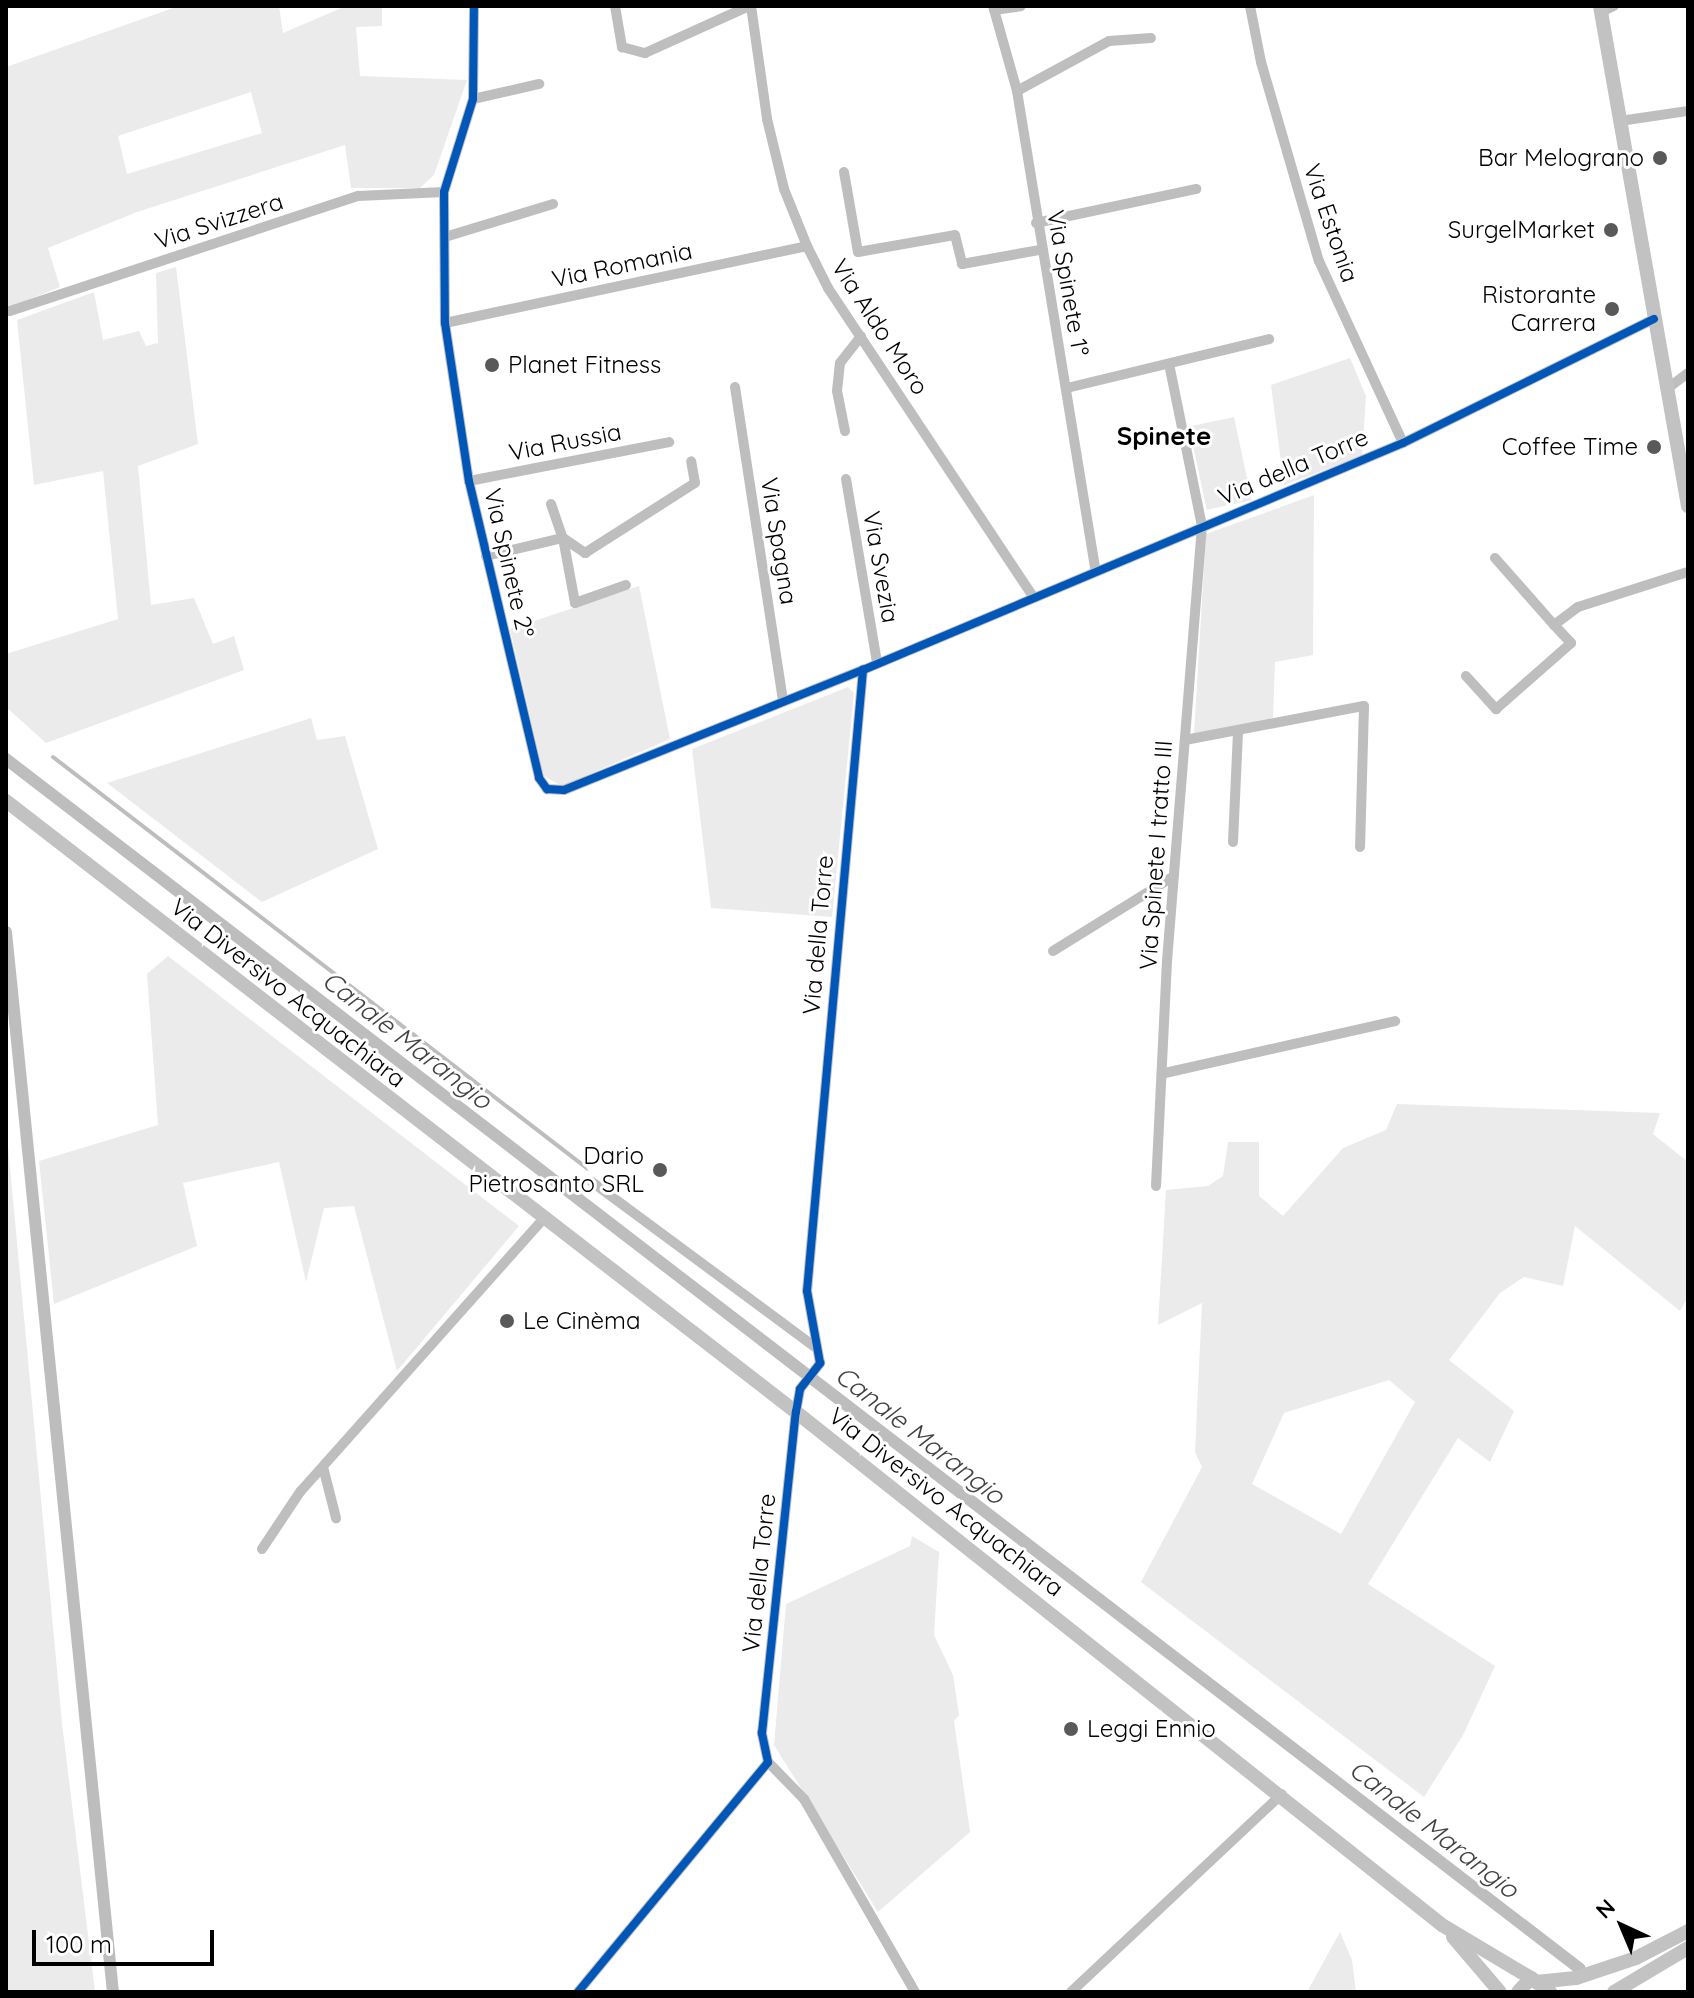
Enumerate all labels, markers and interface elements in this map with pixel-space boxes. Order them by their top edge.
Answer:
place label: Bar Melograno [1478,144,1644,172]
marker: Bar Melograno [1651,149,1669,167]
street label: Via Estonia [1297,160,1365,286]
street label: Via Svizzera [151,187,287,255]
street label: Via Spinete 1° [1041,208,1095,358]
place label: SurgelMarket [1448,216,1595,244]
marker: SurgelMarket [1602,221,1620,239]
street label: Via Romania [549,236,695,294]
street label: Via Aldo Moro [825,254,935,400]
place label: Ristorante Carrera [1482,281,1596,337]
marker: Ristorante Carrera [1603,300,1621,318]
place label: Planet Fitness [508,351,661,379]
marker: Planet Fitness [483,356,501,374]
street label: Via Russia [506,417,624,467]
district label: Spinete [1117,420,1211,452]
street label: Via della Torre [1214,422,1372,512]
place label: Coffee Time [1502,433,1638,461]
marker: Coffee Time [1645,438,1663,456]
street label: Via Spagna [755,475,803,607]
street label: Via Spinete 2° [478,486,540,640]
street label: Via Svezia [857,509,905,625]
street label: Via Spinete I tratto III [1134,739,1178,971]
street label: Via della Torre [797,854,839,1016]
street label: Via Diversivo Acquachiara [165,892,411,1094]
water label: Canale Marangio [316,964,498,1116]
place label: Dario Pietrosanto SRL [468,1142,644,1198]
marker: Dario Pietrosanto SRL [651,1161,669,1179]
place label: Le Cinèma [523,1307,641,1335]
marker: Le Cinèma [498,1312,516,1330]
water label: Canale Marangio [829,1359,1011,1511]
street label: Via Diversivo Acquachiara [823,1401,1069,1603]
street label: Via della Torre [736,1492,782,1654]
place label: Leggi Ennio [1087,1715,1216,1743]
marker: Leggi Ennio [1062,1720,1080,1738]
water label: Canale Marangio [1343,1753,1525,1905]
north arrow [1582,1886,1662,1966]
text: N [1590,1893,1621,1924]
scale bar [36,1914,218,1964]
text: 100 m [46,1929,112,1959]

